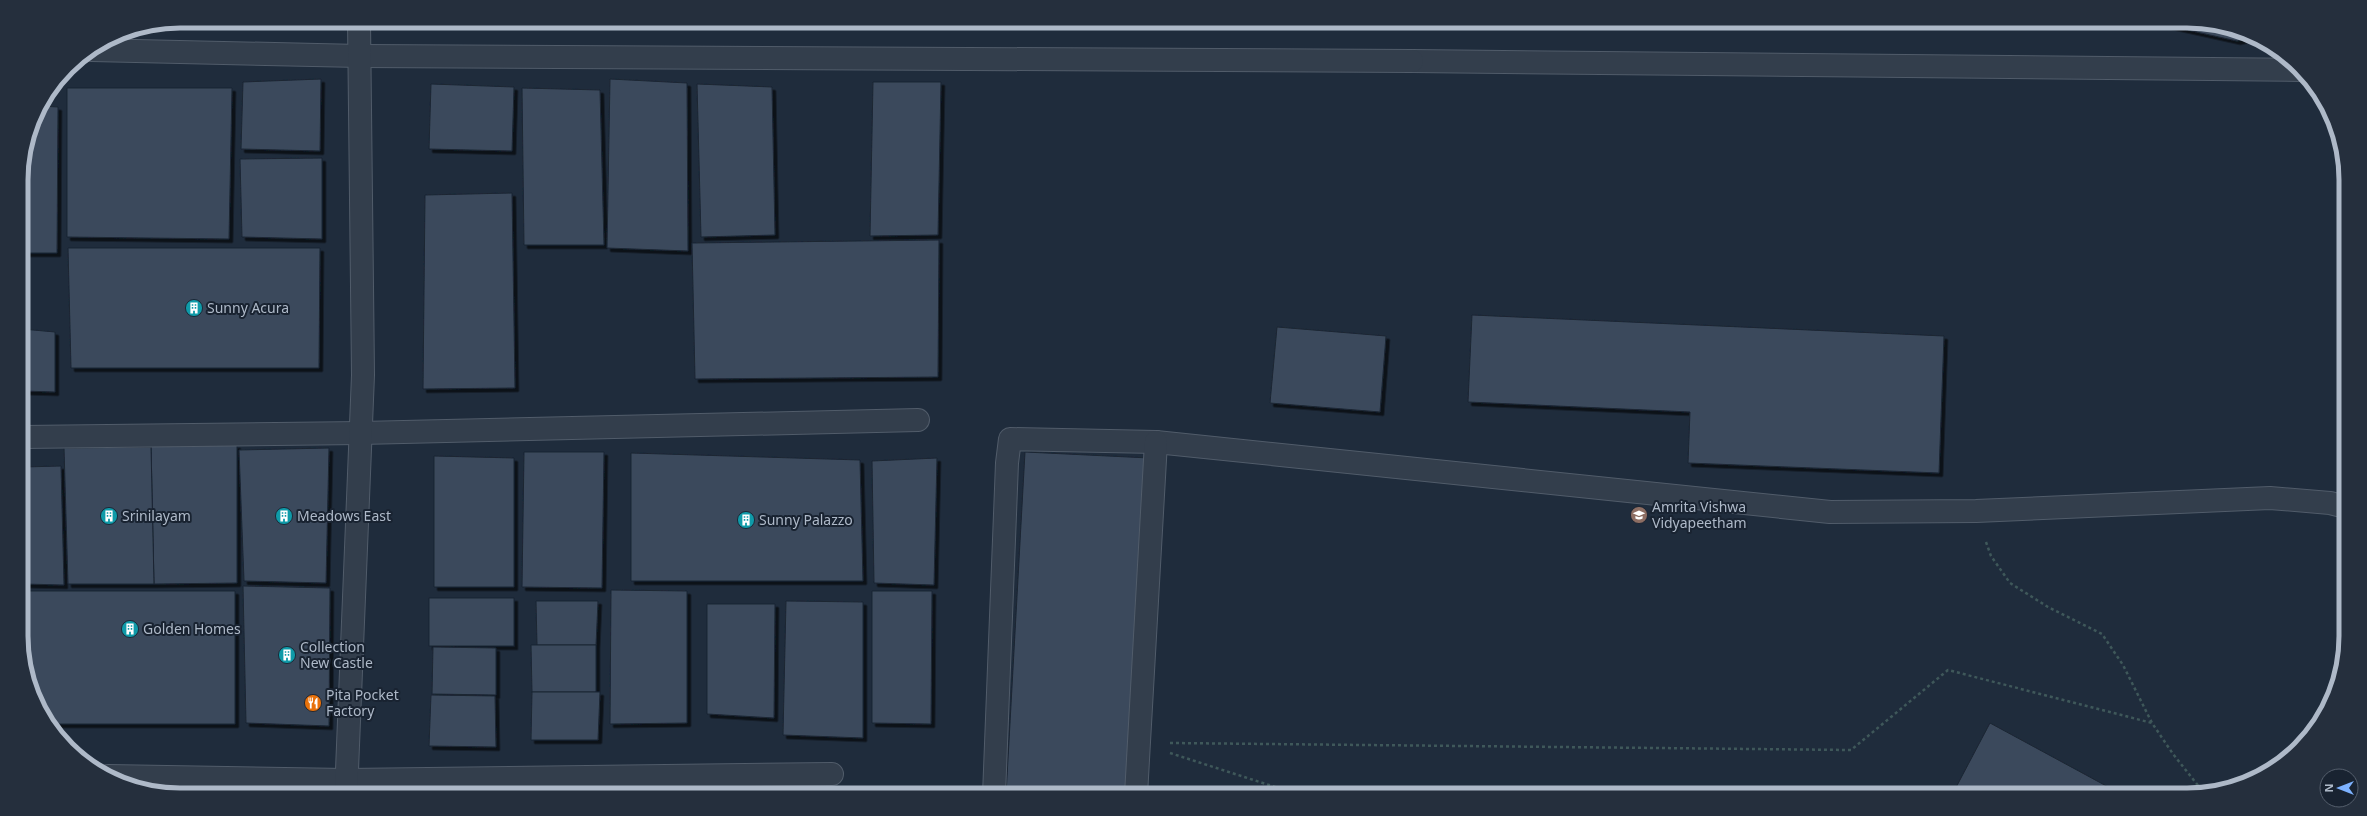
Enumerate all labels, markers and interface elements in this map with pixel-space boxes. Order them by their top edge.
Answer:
building icon: Sunny Acura [184,298,204,318]
place label: Sunny Acura [207,298,289,317]
place label: Amrita Vishwa Vidyapeetham [1652,497,1747,532]
school or university icon: Amrita Vishwa Vidyapeetham [1629,505,1649,525]
building icon: Srinilayam [99,506,119,526]
place label: Srinilayam [122,506,191,525]
building icon: Meadows East [274,506,294,526]
place label: Meadows East [297,506,391,525]
building icon: Sunny Palazzo [736,510,756,530]
place label: Sunny Palazzo [759,510,853,529]
building icon: Golden Homes [120,619,140,639]
place label: Golden Homes [143,619,241,638]
place label: Collection New Castle [300,637,373,672]
building icon: Collection New Castle [277,645,297,665]
place label: Pita Pocket Factory [326,685,399,720]
restaurant icon: Pita Pocket Factory [303,693,323,713]
north arrow [2319,768,2359,808]
text: N [2321,784,2336,792]

